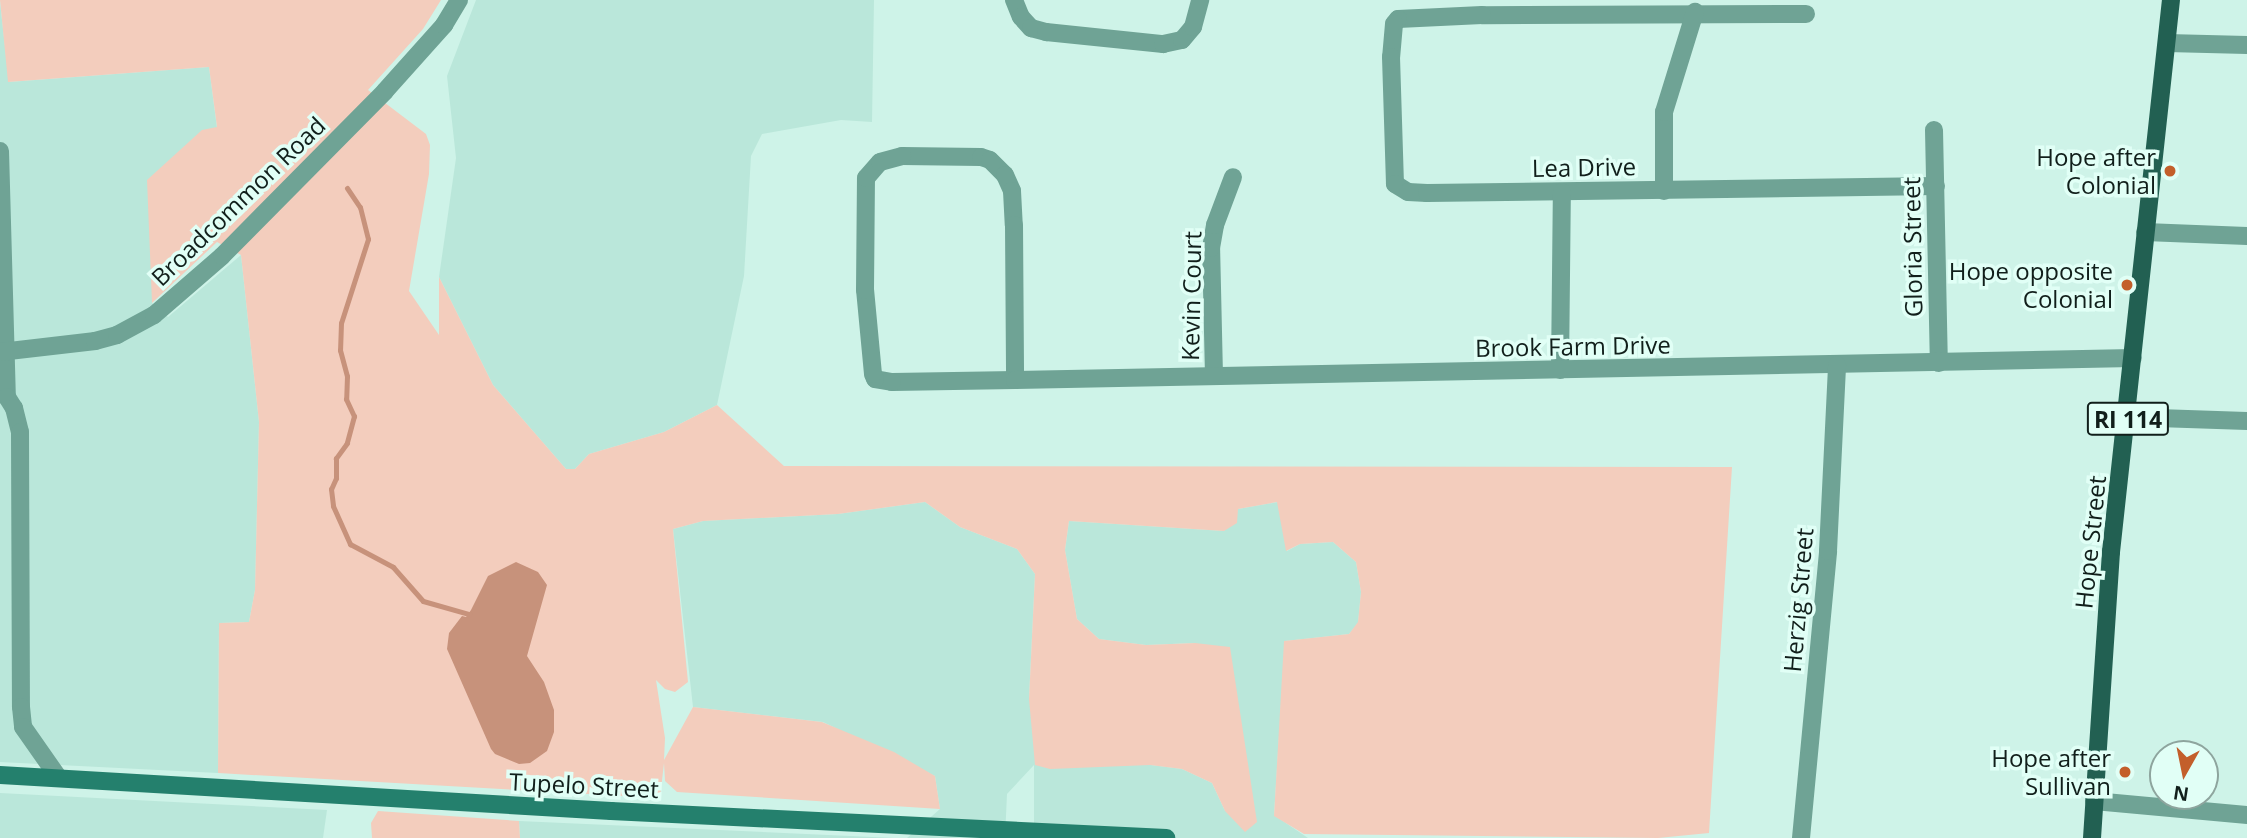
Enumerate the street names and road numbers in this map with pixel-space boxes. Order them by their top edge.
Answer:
street label: Broadcommon Road [145,110,331,292]
street label: Lea Drive [1532,152,1636,182]
street label: Gloria Street [1896,177,1928,317]
street label: Kevin Court [1175,231,1207,361]
street label: Brook Farm Drive [1475,330,1671,362]
road number: RI 114 [2086,400,2170,438]
street label: Hope Street [2069,474,2111,610]
street label: Herzig Street [1777,527,1819,673]
street label: Tupelo Street [508,767,660,803]

